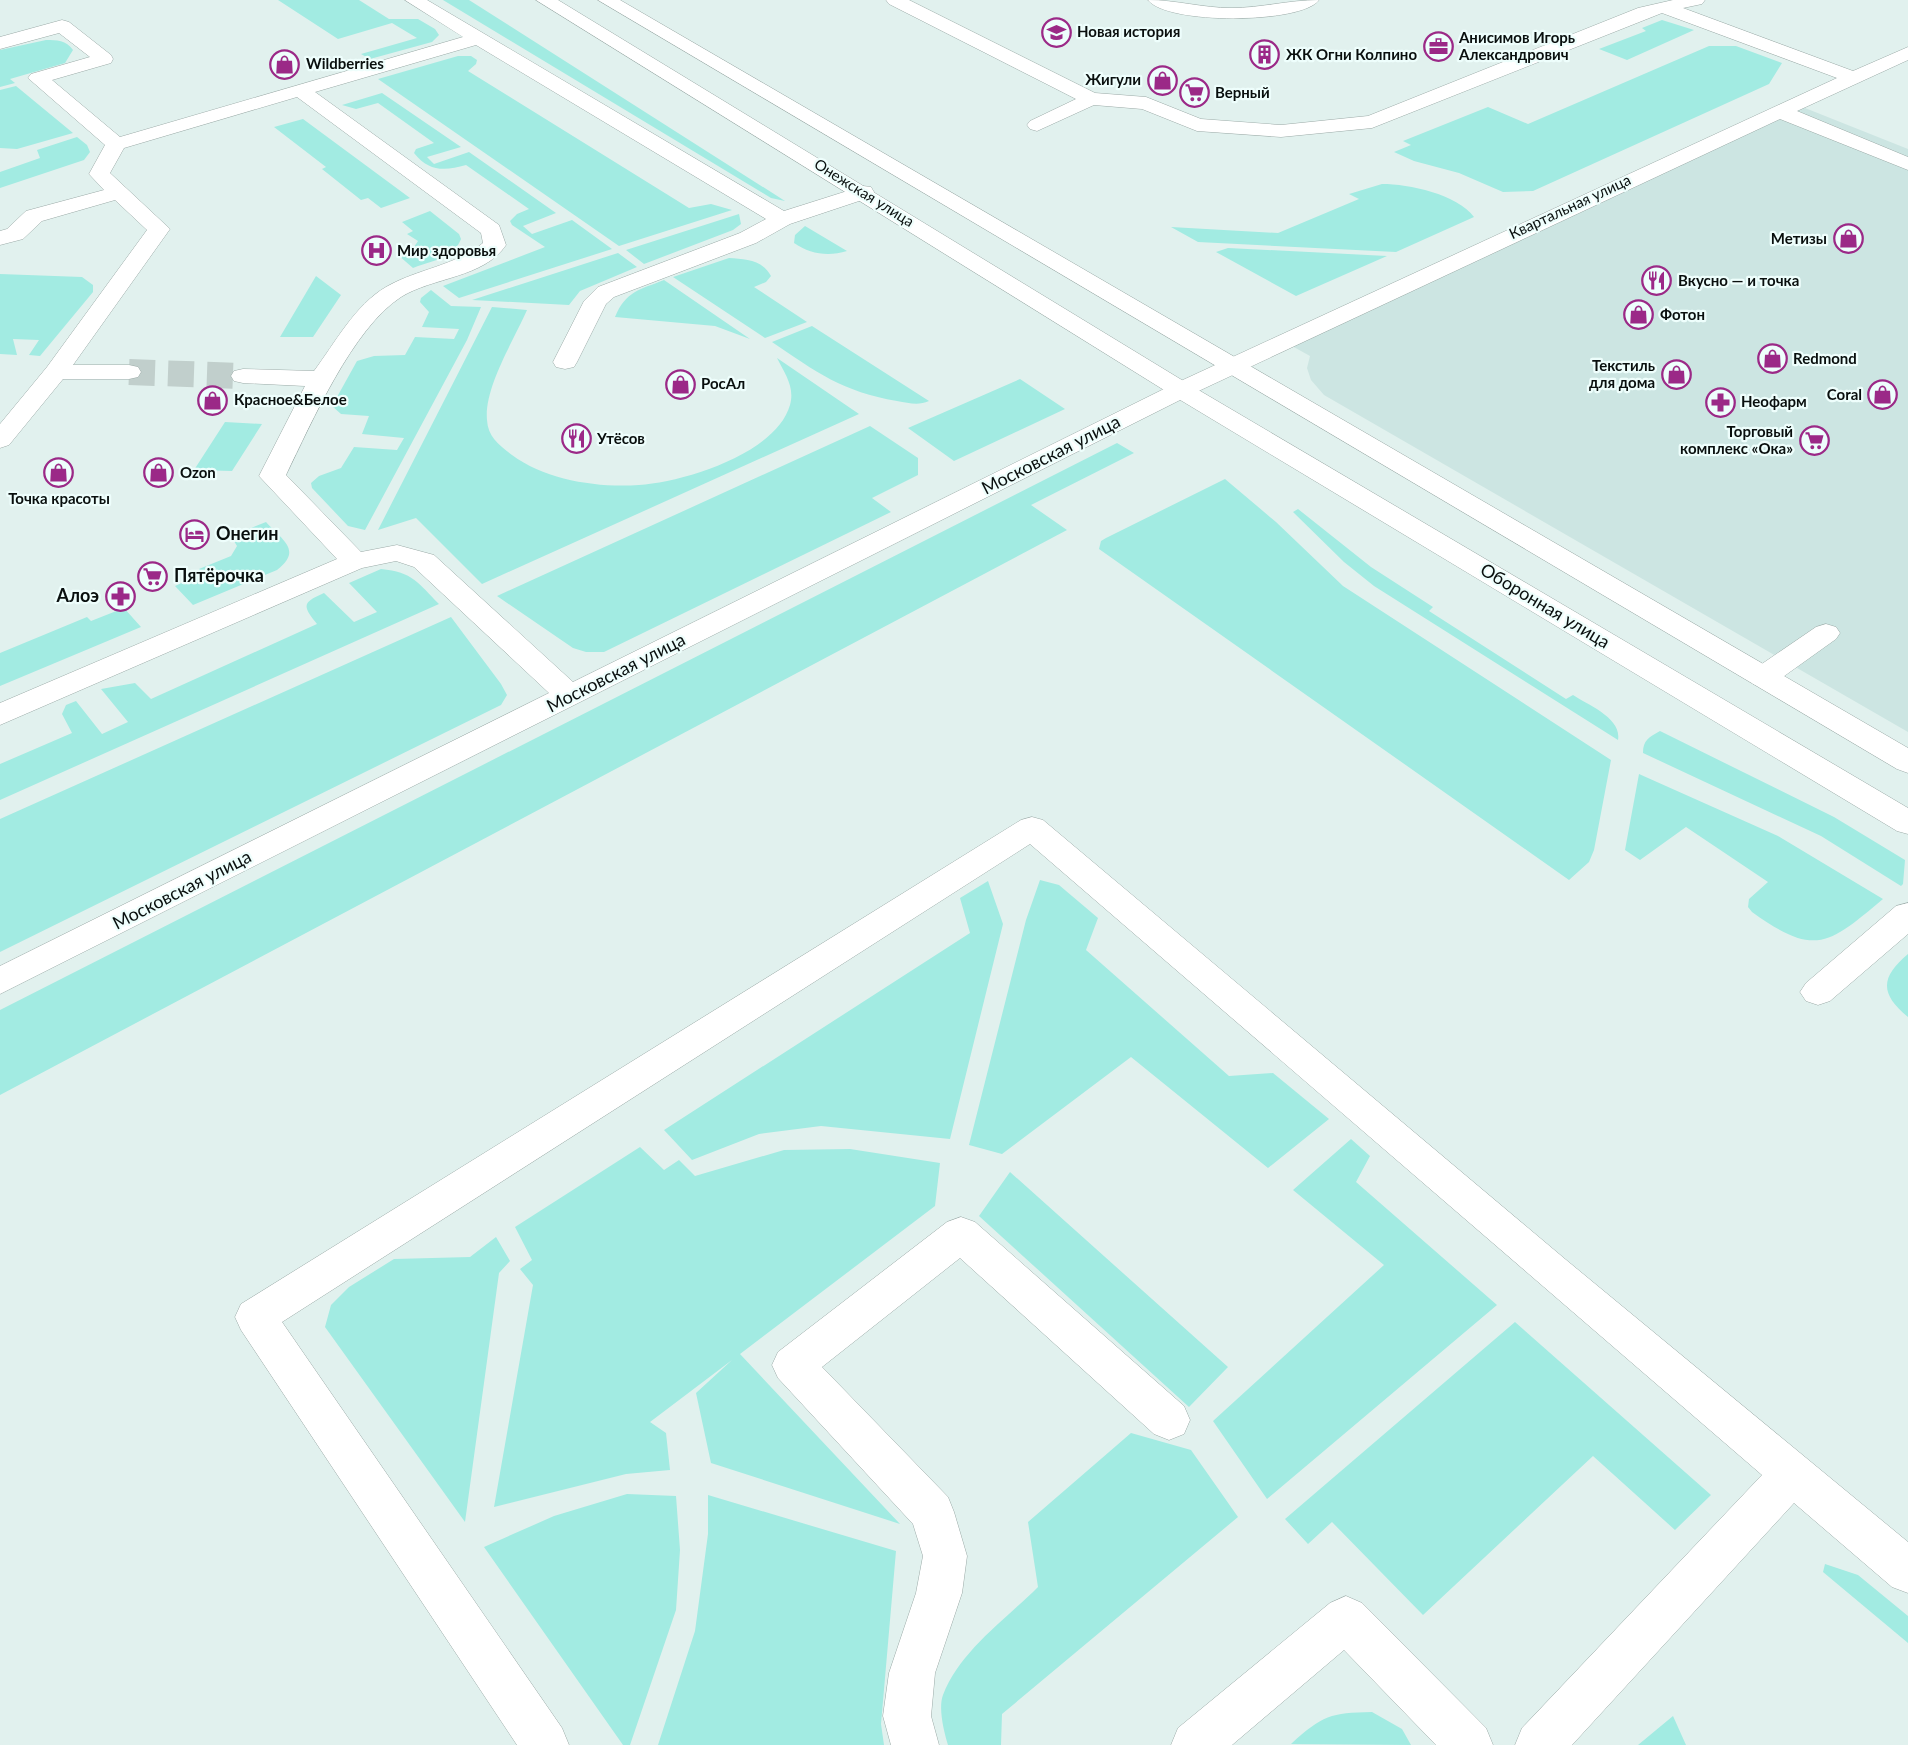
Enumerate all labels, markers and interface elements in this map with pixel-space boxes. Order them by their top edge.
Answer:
school or university icon: Новая история [1040,16,1072,48]
place label: Новая история [1077,22,1180,40]
place label: Анисимов Игорь Александрович [1458,28,1575,63]
office icon: Анисимов Игорь Александрович [1422,31,1454,63]
building icon: ЖК Огни Колпино [1249,39,1281,71]
place label: ЖК Огни Колпино [1286,45,1417,63]
shop icon: Wildberries [269,48,301,80]
place label: Wildberries [306,54,384,72]
shop icon: Жигули [1146,64,1178,96]
place label: Жигули [1085,70,1141,88]
supermarket icon: Верный [1178,77,1210,109]
place label: Верный [1215,83,1270,101]
street label: Онежская улица [811,154,918,230]
street label: Квартальная улица [1506,170,1633,242]
shop icon: Метизы [1832,223,1864,255]
place label: Метизы [1771,229,1827,247]
hospital icon: Мир здоровья [360,235,392,267]
place label: Мир здоровья [397,241,496,259]
restaurant icon: Вкусно — и точка [1641,265,1673,297]
place label: Вкусно — и точка [1678,271,1799,289]
shop icon: Фотон [1623,299,1655,331]
place label: Фотон [1660,305,1705,323]
shop icon: Redmond [1756,343,1788,375]
place label: Redmond [1793,349,1857,367]
place label: Текстиль для дома [1589,356,1655,391]
shop icon: Текстиль для дома [1660,359,1692,391]
shop icon: РосАл [664,368,696,400]
place label: РосАл [701,374,745,392]
shop icon: Coral [1867,379,1899,411]
shop icon: Красное&Белое [197,384,229,416]
place label: Coral [1827,385,1862,403]
pharmacy icon: Неофарм [1704,386,1736,418]
place label: Красное&Белое [234,390,347,408]
place label: Неофарм [1741,392,1807,410]
street label: Московская улица [977,410,1124,499]
place label: Торговый комплекс «Ока» [1680,422,1793,457]
restaurant icon: Утёсов [560,423,592,455]
supermarket icon: Торговый комплекс «Ока» [1798,425,1830,457]
place label: Утёсов [596,429,645,447]
shop icon: Точка красоты [43,456,75,488]
shop icon: Ozon [143,457,175,489]
place label: Ozon [180,463,216,481]
place label: Точка красоты [8,489,110,507]
hotel icon: Онегин [179,518,211,550]
place label: Онегин [216,522,279,544]
street label: Оборонная улица [1477,558,1614,652]
supermarket icon: Пятёрочка [137,560,169,592]
place label: Пятёрочка [174,564,264,586]
pharmacy icon: Алоэ [104,580,136,612]
place label: Алоэ [56,584,99,606]
street label: Московская улица [542,628,689,717]
street label: Московская улица [108,845,255,934]

